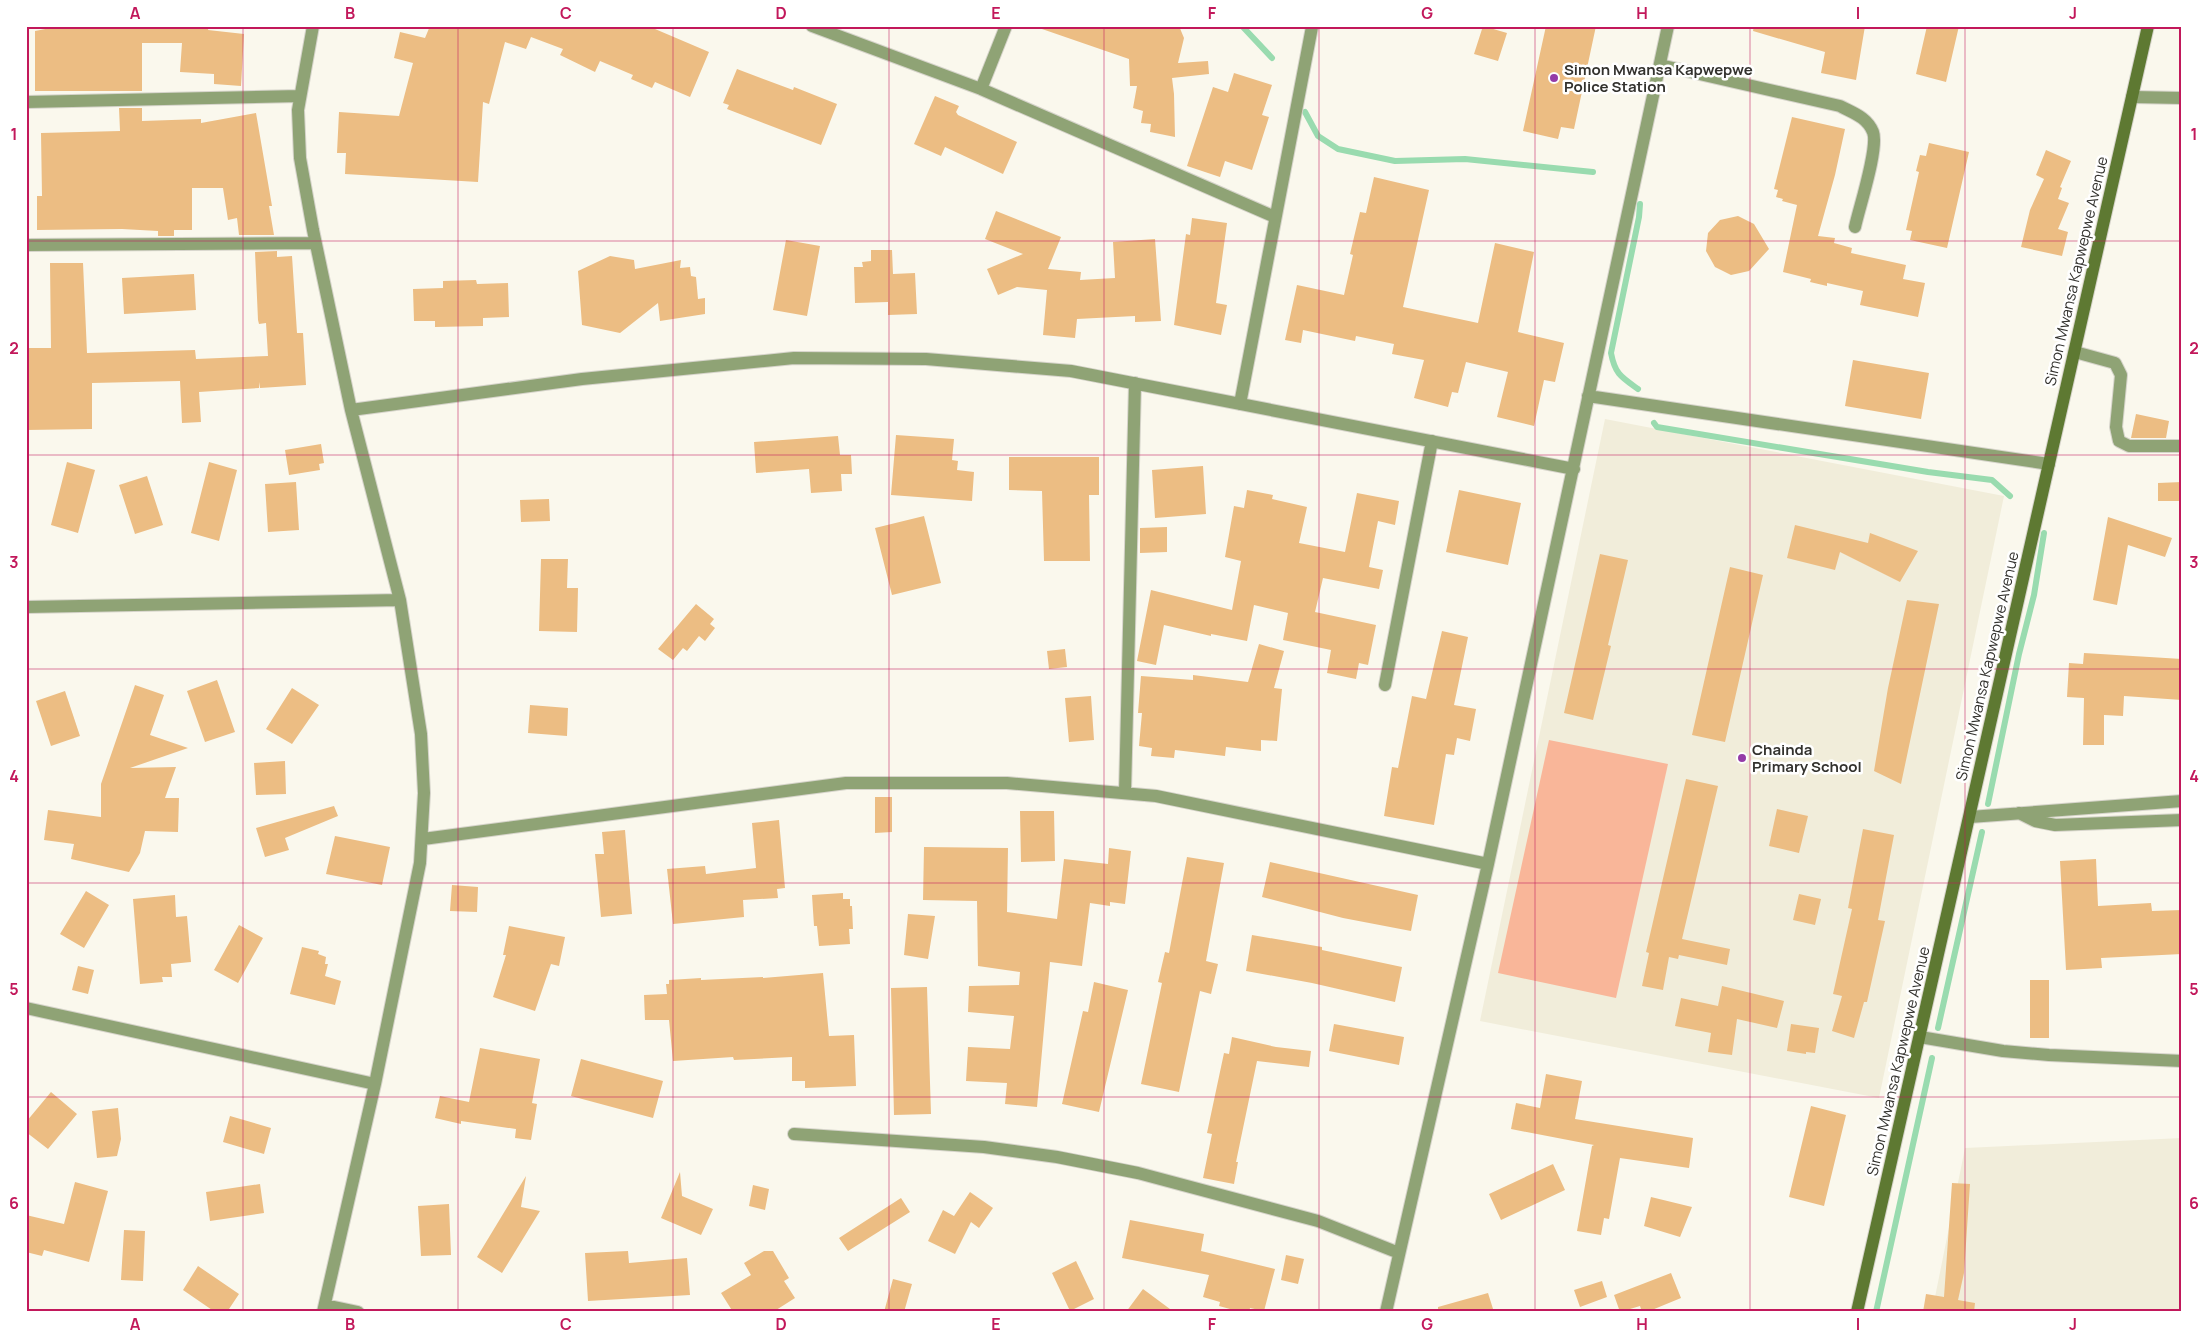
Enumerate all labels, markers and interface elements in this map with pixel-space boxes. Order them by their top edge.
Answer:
text: A [130,2,141,24]
text: B [345,2,355,24]
text: C [560,2,572,24]
text: D [775,2,787,24]
text: E [991,2,1001,24]
text: F [1208,2,1217,24]
text: G [1421,2,1433,24]
text: H [1636,2,1648,24]
text: I [1856,2,1860,24]
text: J [2069,2,2077,24]
place label: Simon Mwansa Kapwepwe Police Station [1564,59,1753,97]
marker: Simon Mwansa Kapwepwe Police Station [1548,72,1560,84]
text: 1 [10,123,18,145]
text: 1 [2190,123,2198,145]
street label: Simon Mwansa Kapwepwe Avenue [2039,154,2113,388]
text: 2 [9,337,19,359]
text: 2 [2189,337,2199,359]
street label: Simon Mwansa Kapwepwe Avenue [1950,549,2024,783]
text: 3 [9,551,19,573]
text: 3 [2189,551,2199,573]
place label: Chainda Primary School [1752,739,1862,777]
marker: Chainda Primary School [1736,752,1748,764]
text: 4 [9,765,19,787]
text: 4 [2189,765,2199,787]
street label: Simon Mwansa Kapwepwe Avenue [1861,944,1935,1178]
text: 5 [9,978,19,1000]
text: 5 [2189,978,2199,1000]
text: 6 [9,1192,19,1214]
text: 6 [2189,1192,2199,1214]
text: A [130,1313,141,1335]
text: B [345,1313,355,1335]
text: C [560,1313,572,1335]
text: D [775,1313,787,1335]
text: E [991,1313,1001,1335]
text: F [1208,1313,1217,1335]
text: G [1421,1313,1433,1335]
text: H [1636,1313,1648,1335]
text: I [1856,1313,1860,1335]
text: J [2069,1313,2077,1335]

